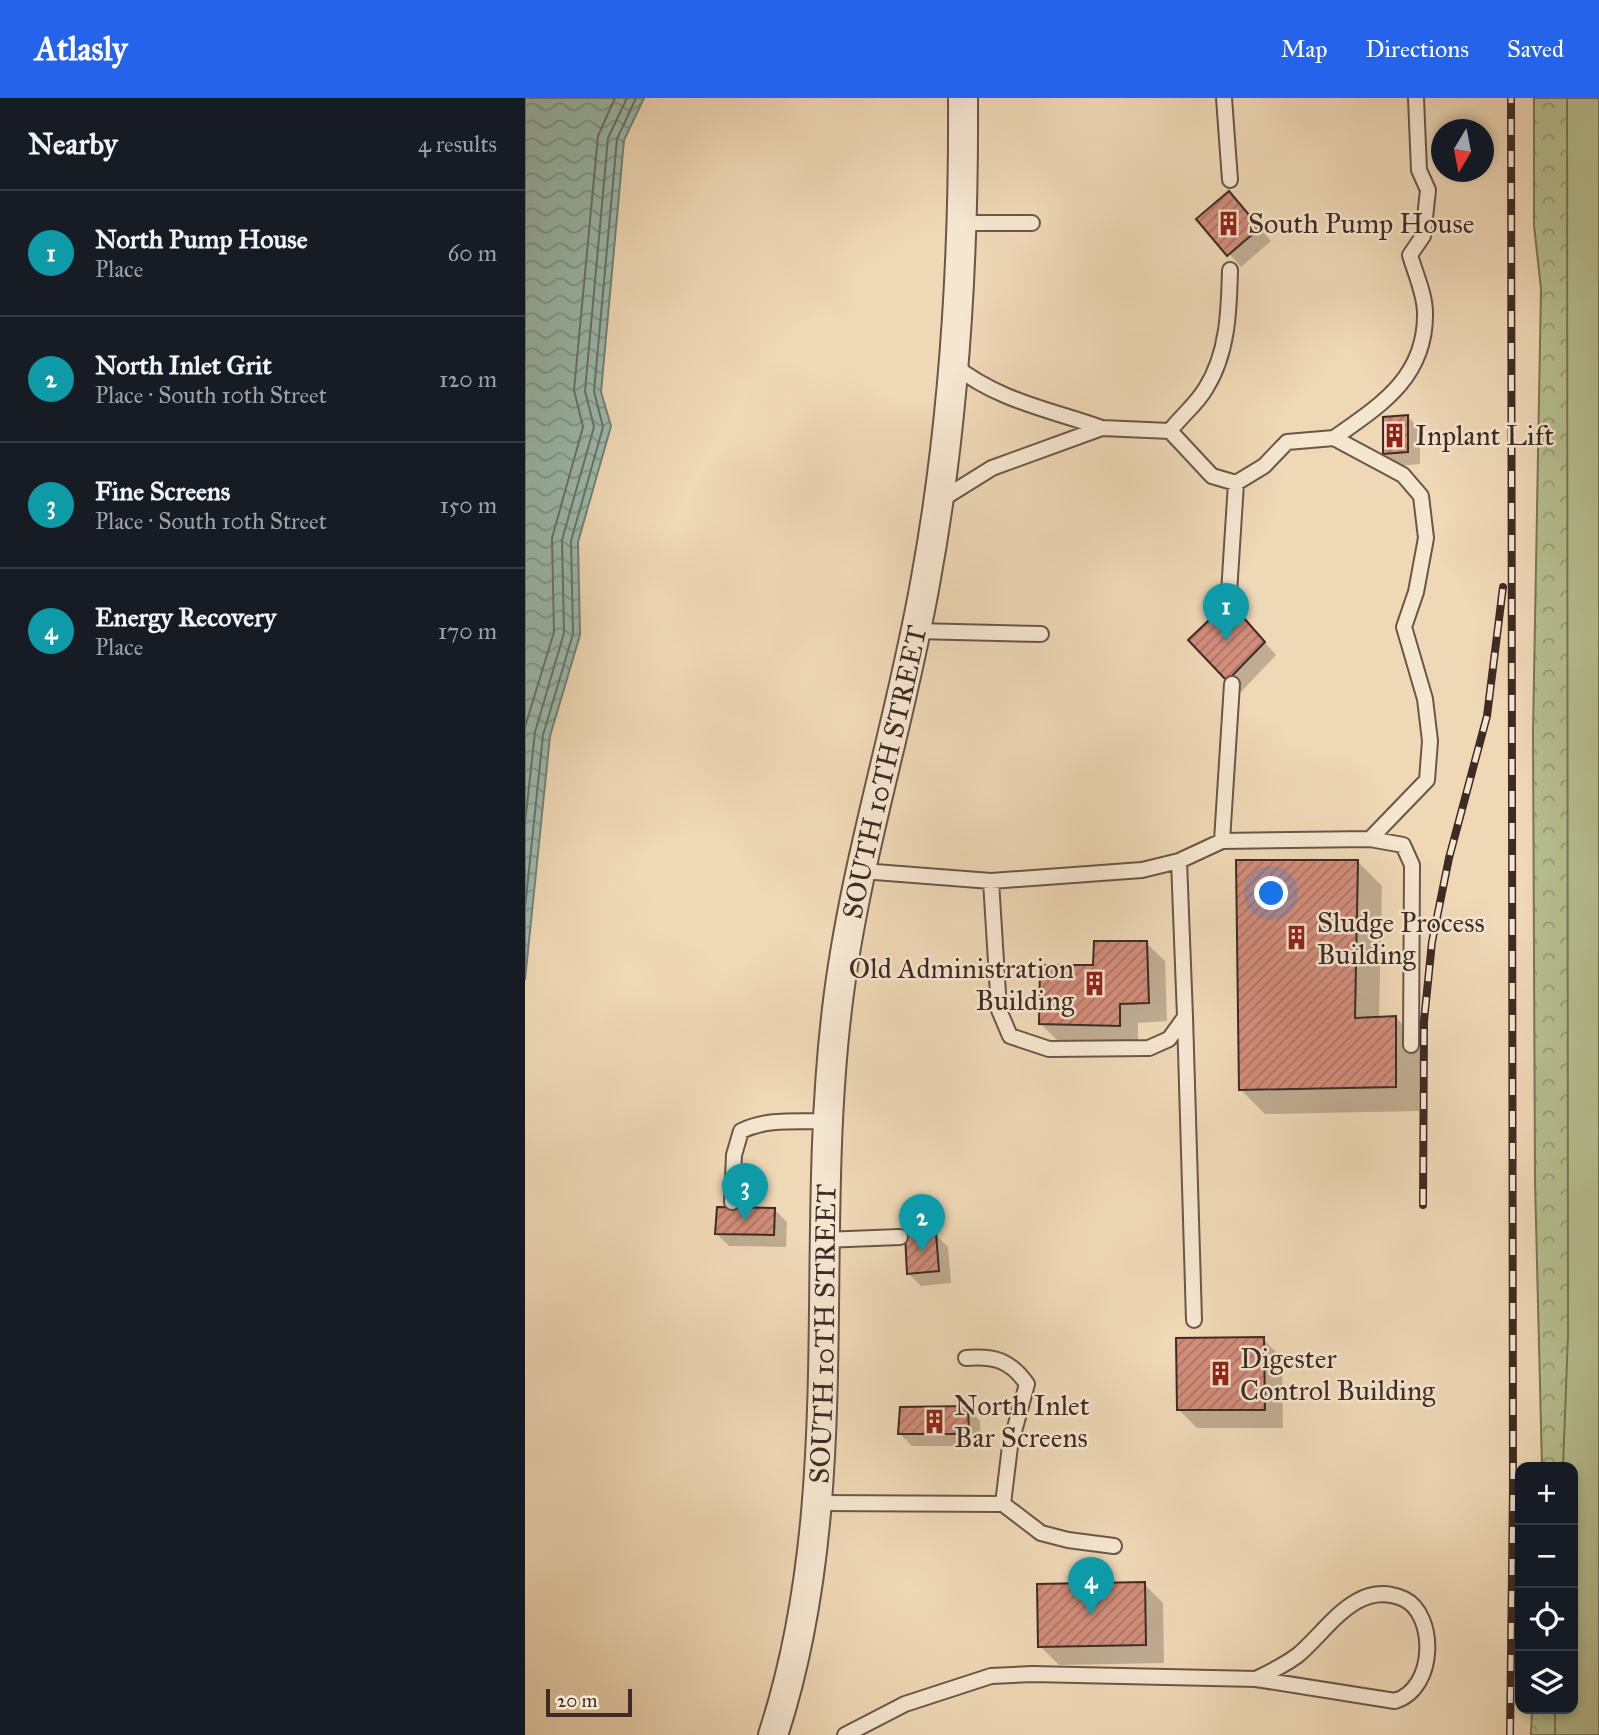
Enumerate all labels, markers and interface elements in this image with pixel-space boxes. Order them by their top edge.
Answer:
text: Atlasly [35,29,127,69]
text: Map [1281,34,1328,64]
text: Directions [1366,34,1469,64]
text: Saved [1507,34,1564,64]
north arrow [1431,119,1494,182]
text: Nearby [28,126,118,162]
text: 4 results [418,130,497,158]
place label: South Pump House [1248,206,1474,241]
building icon: South Pump House [1214,209,1242,237]
text: North Pump House [95,223,308,255]
text: 1 [46,239,56,267]
text: 60 m [448,239,497,267]
text: Place [95,255,143,283]
text: North Inlet Grit [95,349,272,381]
text: 2 [45,365,57,393]
text: 120 m [439,365,497,393]
text: Place · South 10th Street [95,381,327,409]
place label: Inplant Lift [1415,418,1554,453]
building icon: Inplant Lift [1381,421,1409,449]
text: Fine Screens [95,475,230,507]
text: 3 [46,491,56,519]
text: 150 m [440,491,497,519]
text: Place · South 10th Street [95,507,327,535]
pin: 1 [1203,583,1249,641]
text: Energy Recovery [95,601,276,633]
text: 4 [45,617,57,645]
text: 170 m [438,617,497,645]
street label: SOUTH 10TH STREET [834,622,934,922]
text: Place [95,633,143,661]
your location [1254,876,1288,910]
place label: Sludge Process Building [1317,905,1485,972]
building icon: Sludge Process Building [1283,924,1311,952]
place label: Old Administration Building [849,951,1075,1018]
building icon: Old Administration Building [1080,970,1108,998]
pin: 3 [722,1163,768,1221]
street label: SOUTH 10TH STREET [801,1184,843,1485]
pin: 2 [899,1194,945,1252]
place label: Digester Control Building [1240,1341,1436,1408]
building icon: Digester Control Building [1206,1360,1234,1388]
place label: North Inlet Bar Screens [954,1388,1090,1455]
building icon: North Inlet Bar Screens [920,1407,948,1435]
map controls [1515,1462,1578,1714]
button: + [1515,1462,1578,1525]
button: − [1515,1525,1578,1588]
pin: 4 [1068,1557,1114,1615]
button: locate [1515,1588,1578,1651]
button: layers [1515,1651,1578,1714]
scale bar [546,1686,632,1718]
text: 20 m [557,1689,598,1712]

